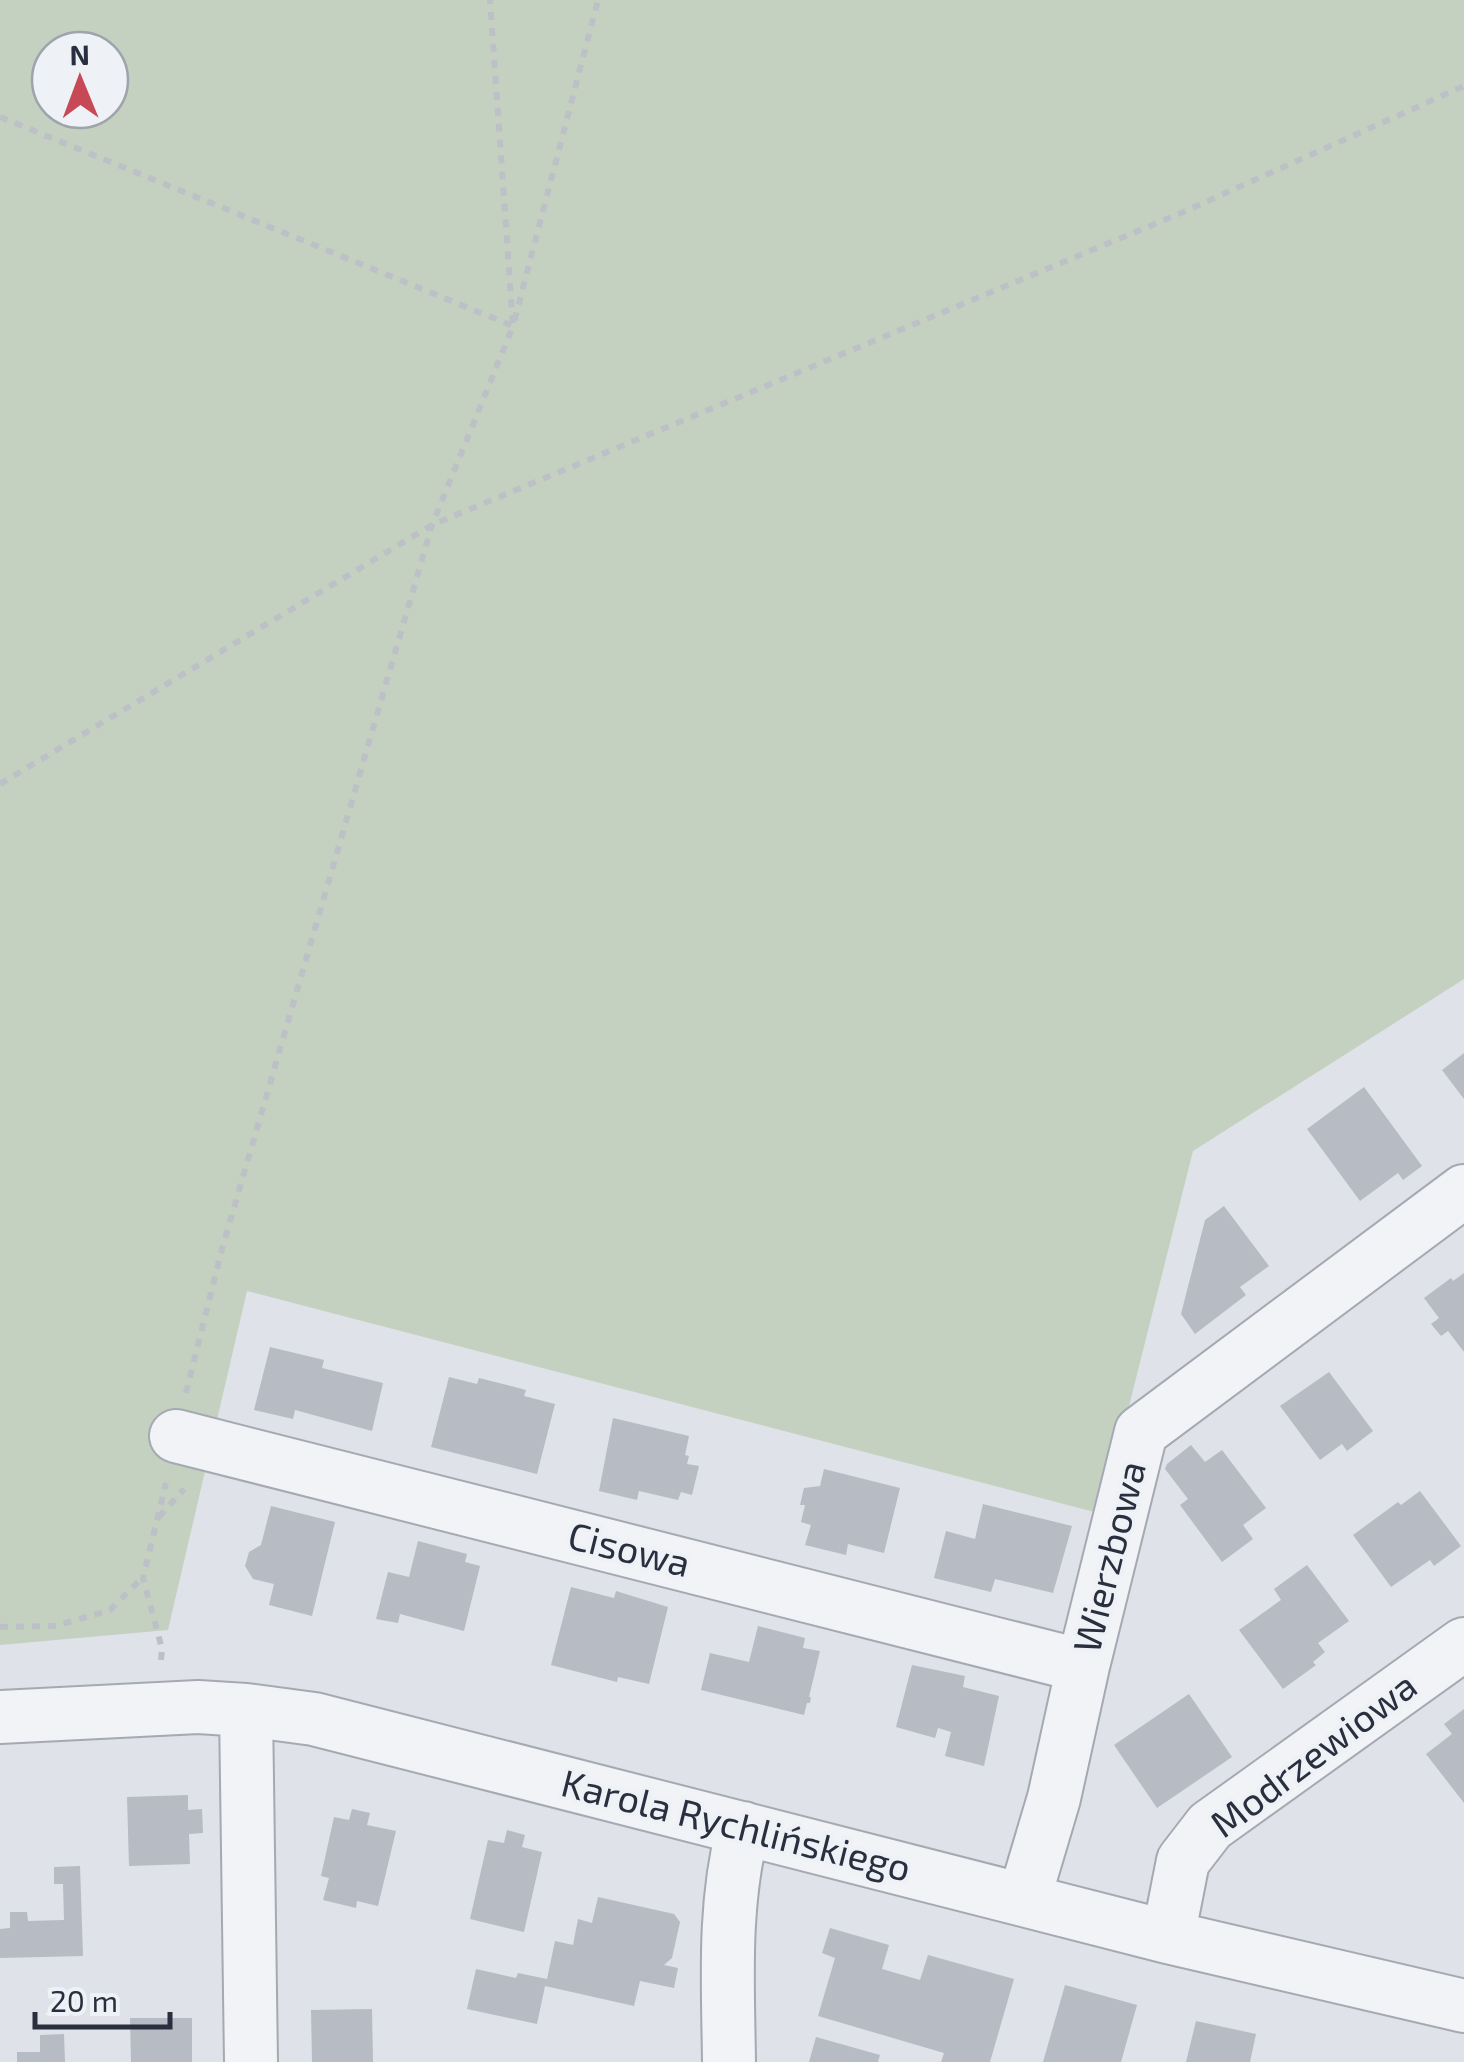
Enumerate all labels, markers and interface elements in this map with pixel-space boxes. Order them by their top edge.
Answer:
north arrow [30,30,130,130]
text: N [69,37,90,71]
street label: Wierzbowa [1062,1456,1154,1657]
street label: Cisowa [564,1511,695,1585]
street label: Modrzewiowa [1201,1661,1425,1846]
street label: Karola Rychlińskiego [557,1758,916,1890]
scale bar [35,1967,170,2029]
text: 20 m [50,1982,118,2018]

